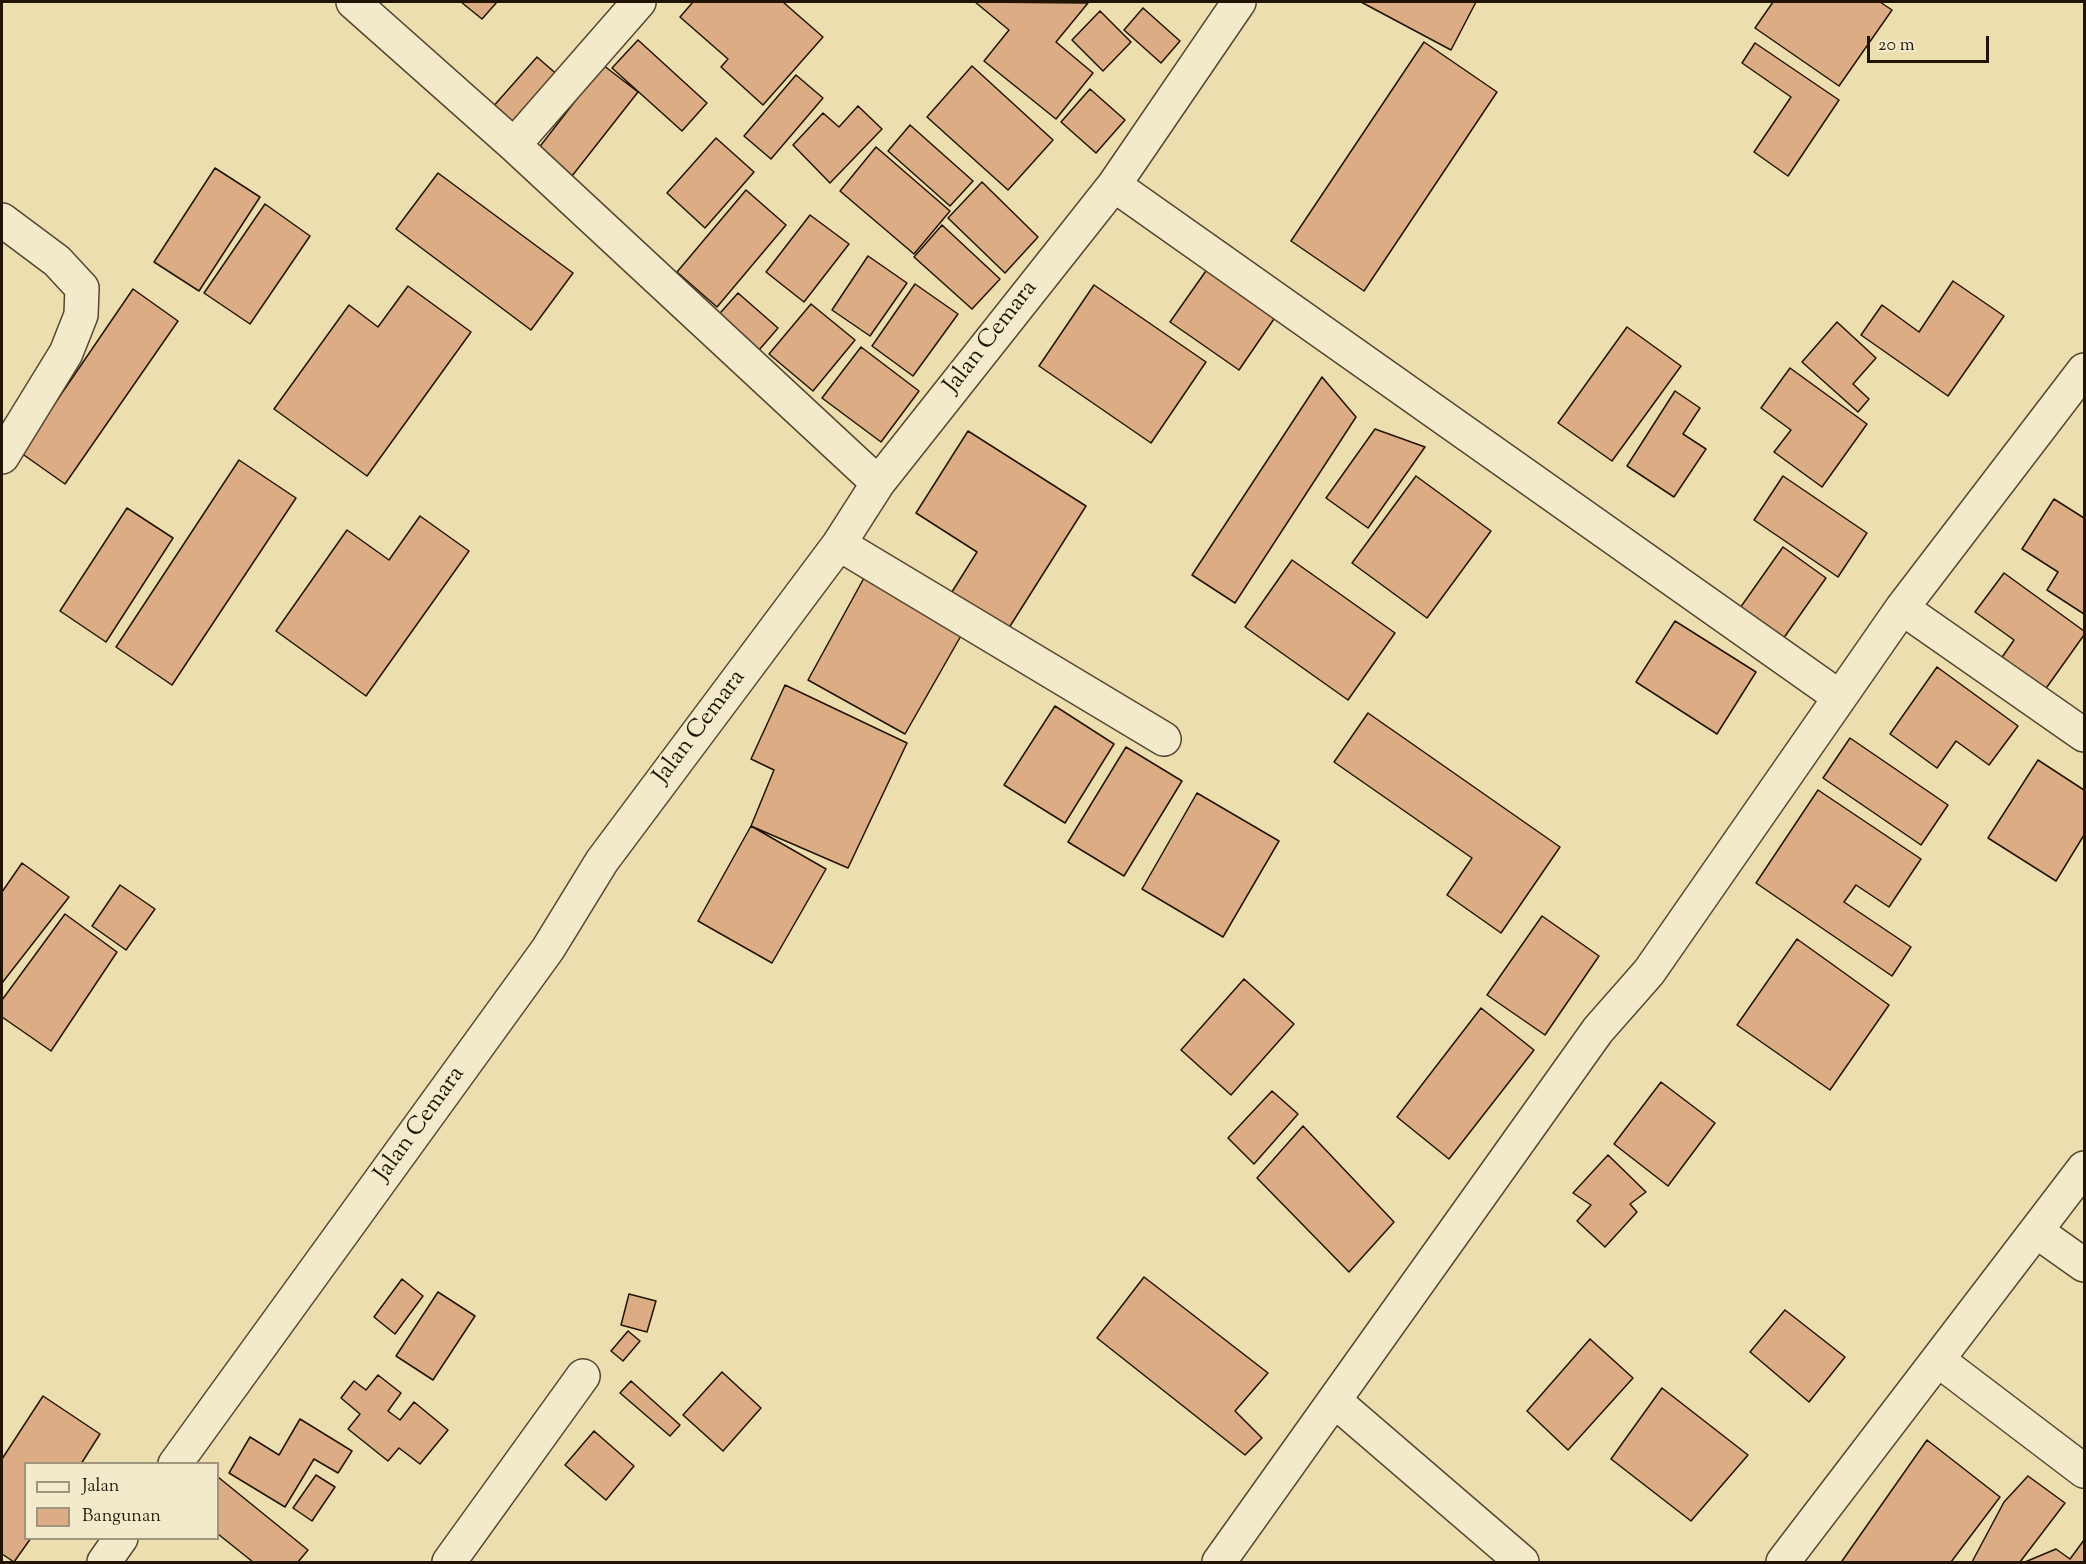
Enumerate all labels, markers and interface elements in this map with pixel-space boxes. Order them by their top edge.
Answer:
scale bar [1870,24,1992,62]
text: 20 m [1878,33,1915,59]
street label: Jalan Cemara [939,276,1045,400]
street label: Jalan Cemara [649,665,753,791]
street label: Jalan Cemara [370,1062,472,1188]
legend [24,1462,219,1540]
text: Jalan [82,1474,119,1500]
text: Bangunan [82,1504,161,1530]

